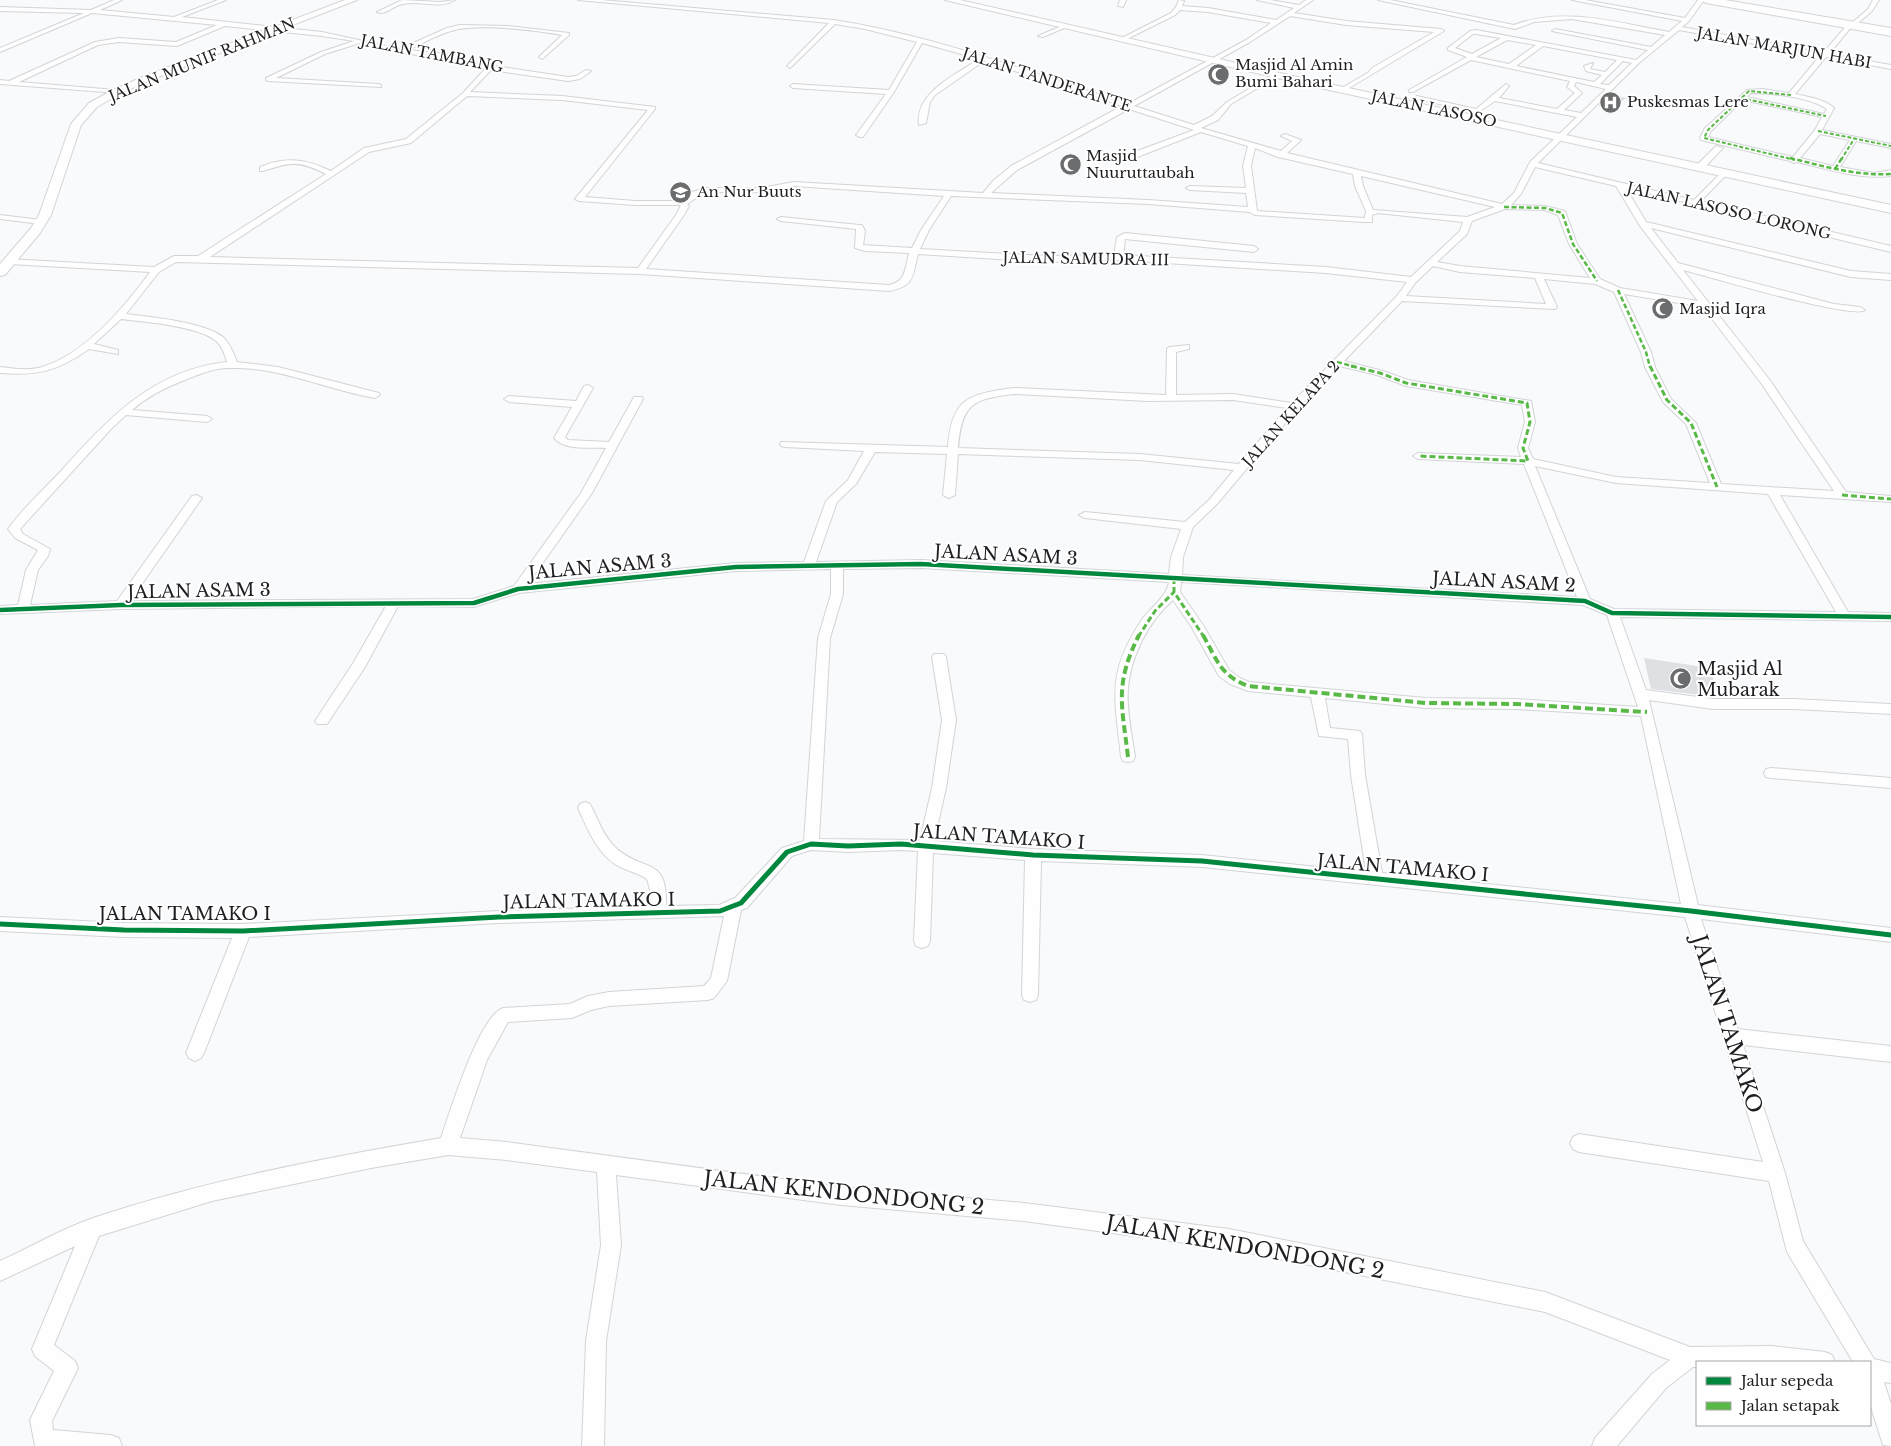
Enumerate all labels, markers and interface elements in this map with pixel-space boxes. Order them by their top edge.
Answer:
street label: JALAN MUNIF RAHMAN [104,13,298,106]
street label: JALAN MARJUN HABI [1693,22,1873,72]
street label: JALAN TAMBANG [357,30,505,77]
street label: JALAN TANDERANTE [958,43,1134,116]
place label: Masjid Al Amin Bumi Bahari [1235,55,1353,91]
mosque icon: Masjid Al Amin Bumi Bahari [1207,62,1231,86]
street label: JALAN LASOSO [1368,86,1499,131]
hospital icon: Puskesmas Lere [1599,90,1623,114]
place label: Puskesmas Lere [1627,92,1749,111]
place label: Masjid Nuuruttaubah [1086,146,1195,182]
mosque icon: Masjid Nuuruttaubah [1058,153,1082,177]
street label: JALAN LASOSO LORONG [1623,177,1833,243]
school or university icon: An Nur Buuts [669,180,693,204]
place label: An Nur Buuts [696,182,802,201]
street label: JALAN SAMUDRA III [1000,248,1170,269]
mosque icon: Masjid Iqra [1651,297,1675,321]
place label: Masjid Iqra [1679,299,1766,318]
street label: JALAN KELAPA 2 [1237,357,1343,472]
street label: JALAN ASAM 3 [932,540,1078,570]
street label: JALAN ASAM 3 [526,550,672,584]
street label: JALAN ASAM 2 [1430,567,1576,597]
street label: JALAN ASAM 3 [125,579,271,603]
place label: Masjid Al Mubarak [1697,658,1783,701]
mosque icon: Masjid Al Mubarak [1669,667,1693,691]
street label: JALAN TAMAKO I [910,820,1086,854]
street label: JALAN TAMAKO I [1314,849,1490,886]
street label: JALAN TAMAKO I [501,888,675,914]
street label: JALAN TAMAKO I [97,903,271,925]
street label: JALAN TAMAKO [1685,929,1768,1116]
street label: JALAN KENDONDONG 2 [699,1165,986,1221]
street label: JALAN KENDONDONG 2 [1101,1209,1386,1284]
legend [1696,1361,1871,1426]
text: Jalur sepeda [1739,1371,1834,1390]
text: Jalan setapak [1739,1396,1840,1415]

